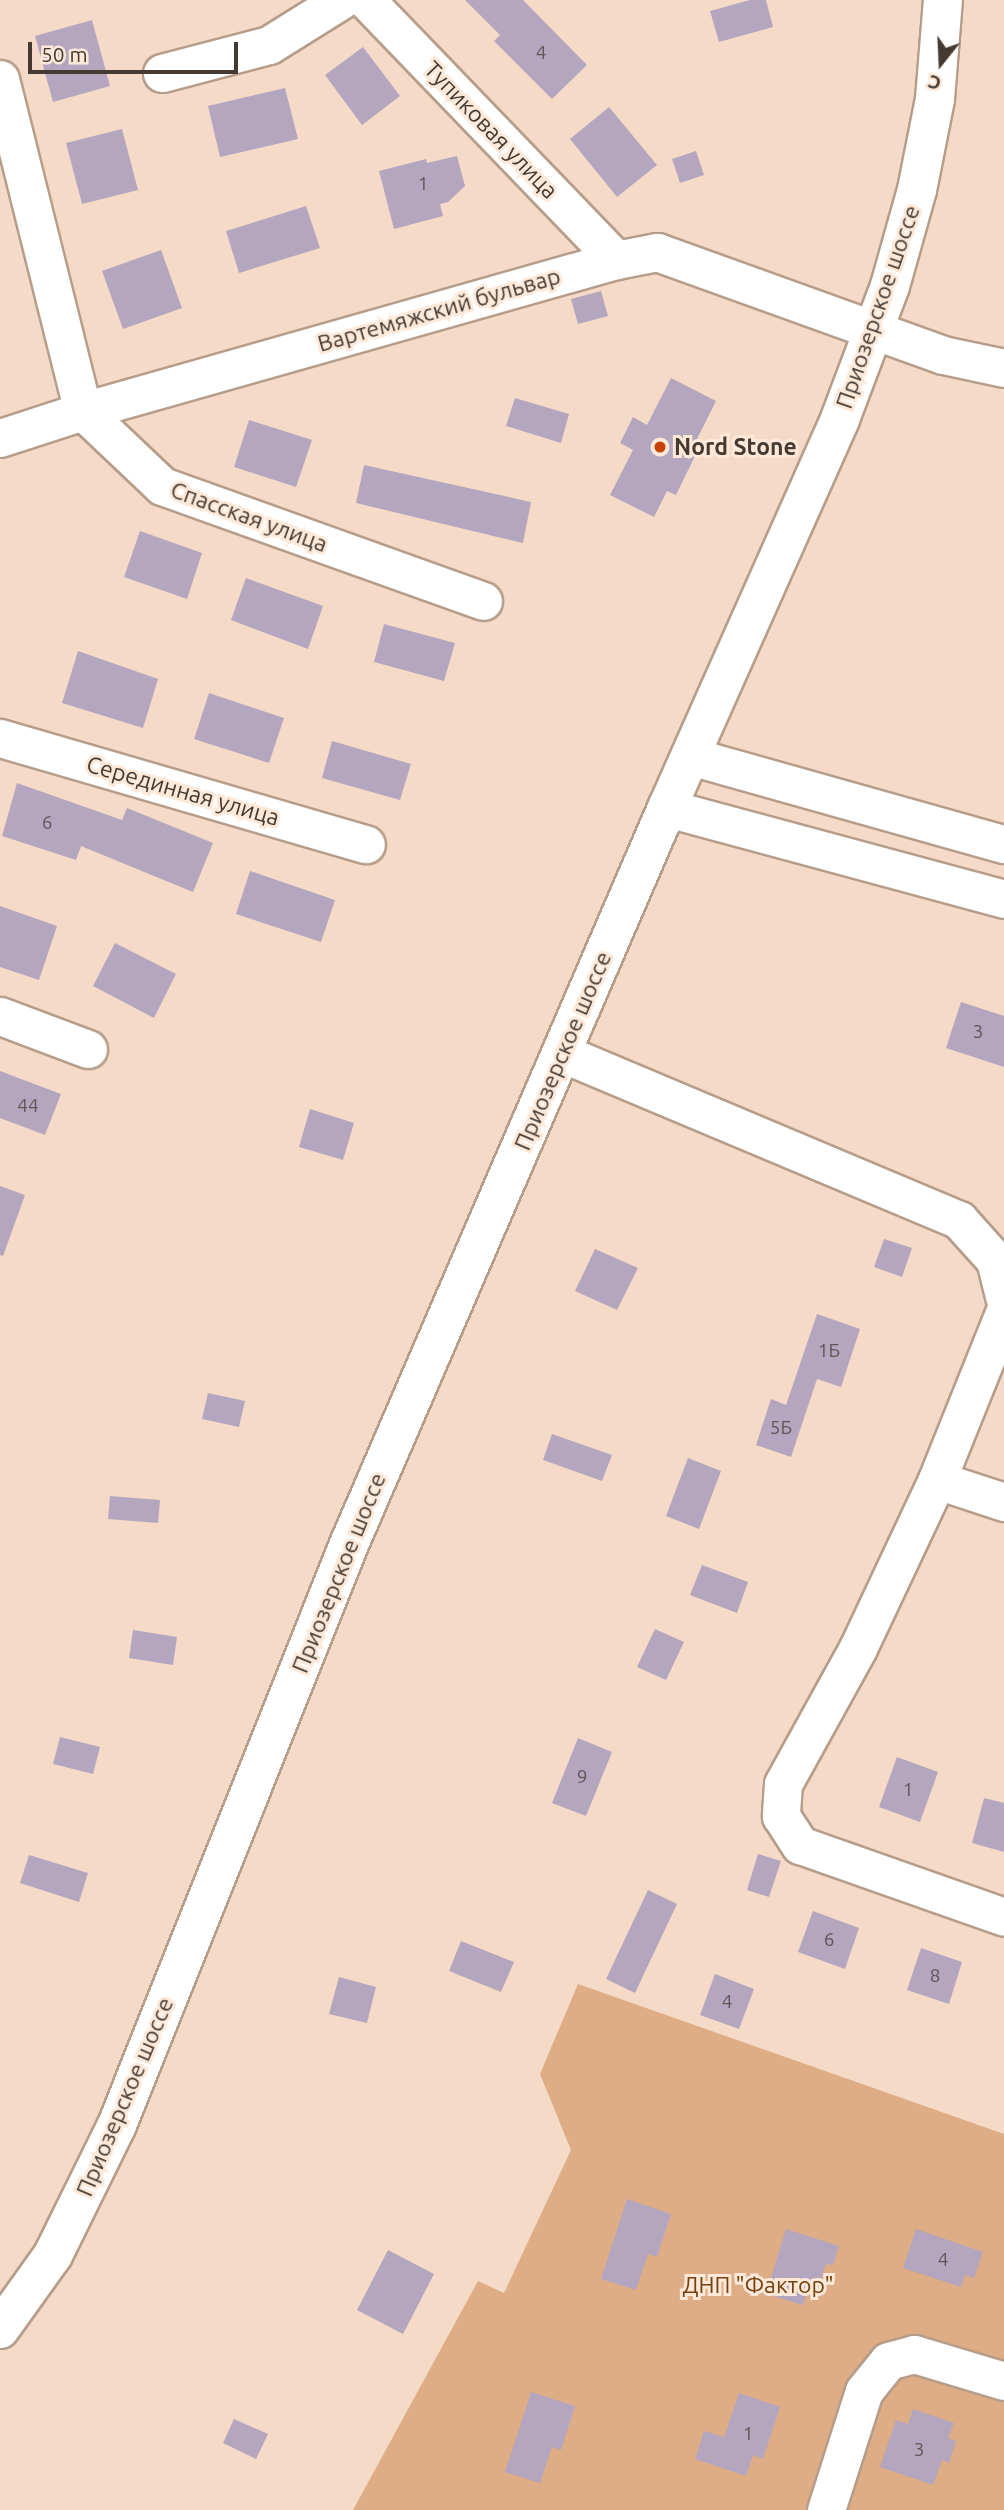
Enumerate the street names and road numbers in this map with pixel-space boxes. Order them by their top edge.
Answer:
street label: Тупиковая улица [418,56,564,204]
street label: Приозерское шоссе [830,202,926,412]
street label: Вартемяжский бульвар [315,262,563,358]
street label: Спасская улица [167,476,331,558]
street label: Серединная улица [83,750,283,832]
street label: Приозерское шоссе [509,948,617,1154]
street label: Приозерское шоссе [286,1469,392,1677]
street label: Приозерское шоссе [71,1994,179,2200]

